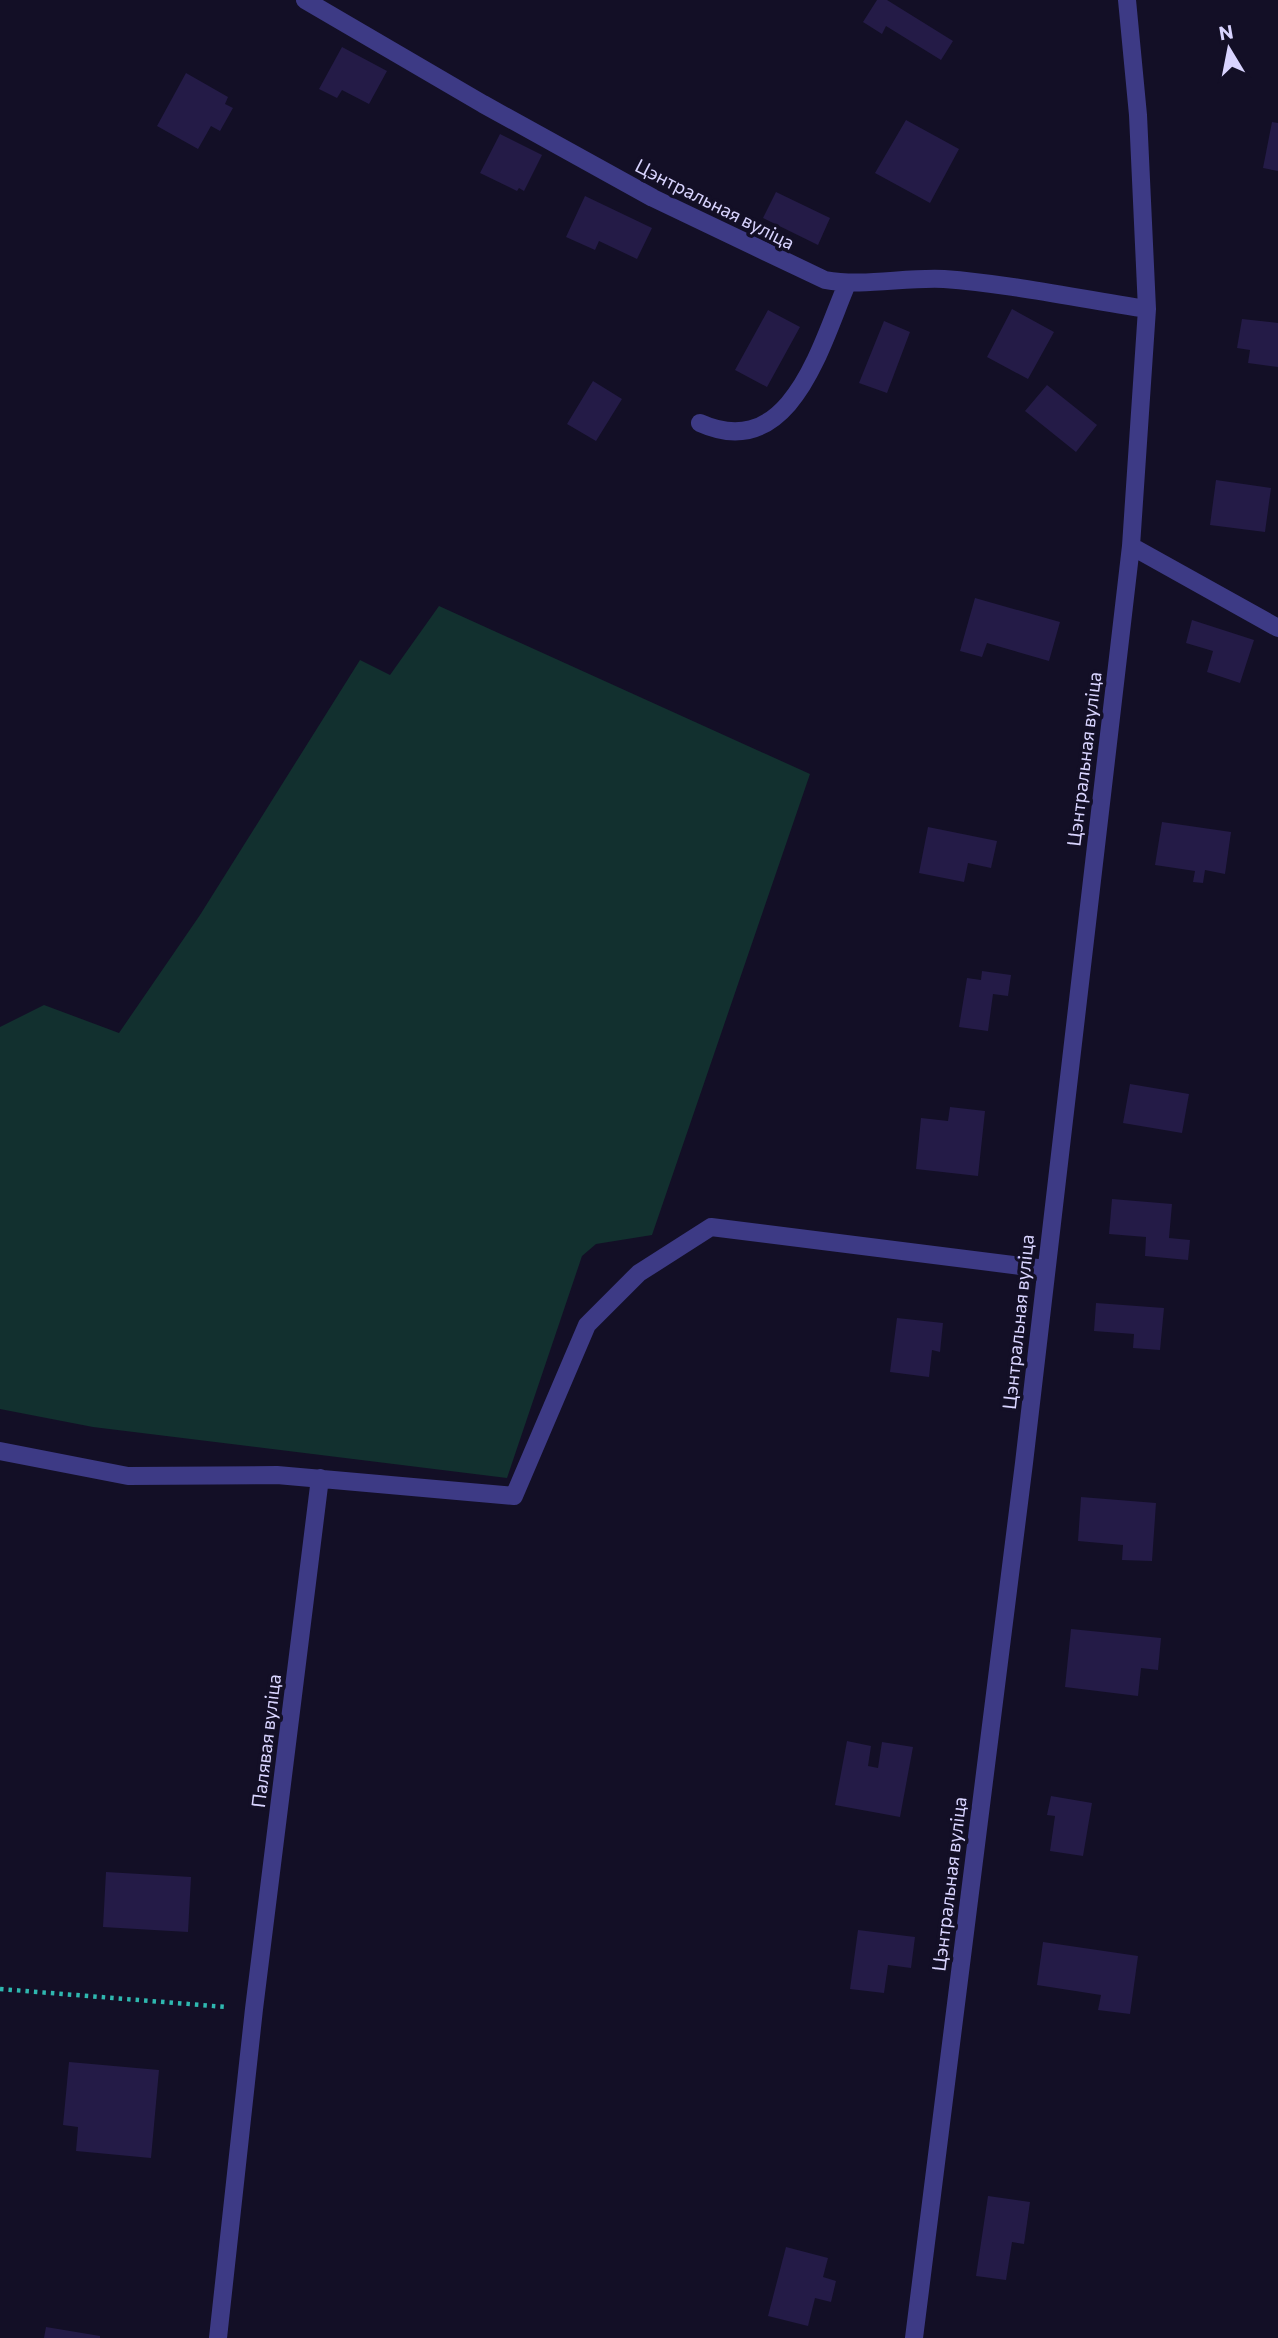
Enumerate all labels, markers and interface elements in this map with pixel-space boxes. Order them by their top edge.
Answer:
north arrow [1194,14,1264,84]
text: N [1217,19,1235,44]
street label: Цэнтральная вуліца [632,153,799,254]
street label: Цэнтральная вуліца [1061,670,1106,848]
street label: Цэнтральная вуліца [997,1233,1038,1411]
street label: Палявая вуліца [246,1673,285,1809]
street label: Цэнтральная вуліца [926,1795,971,1973]

